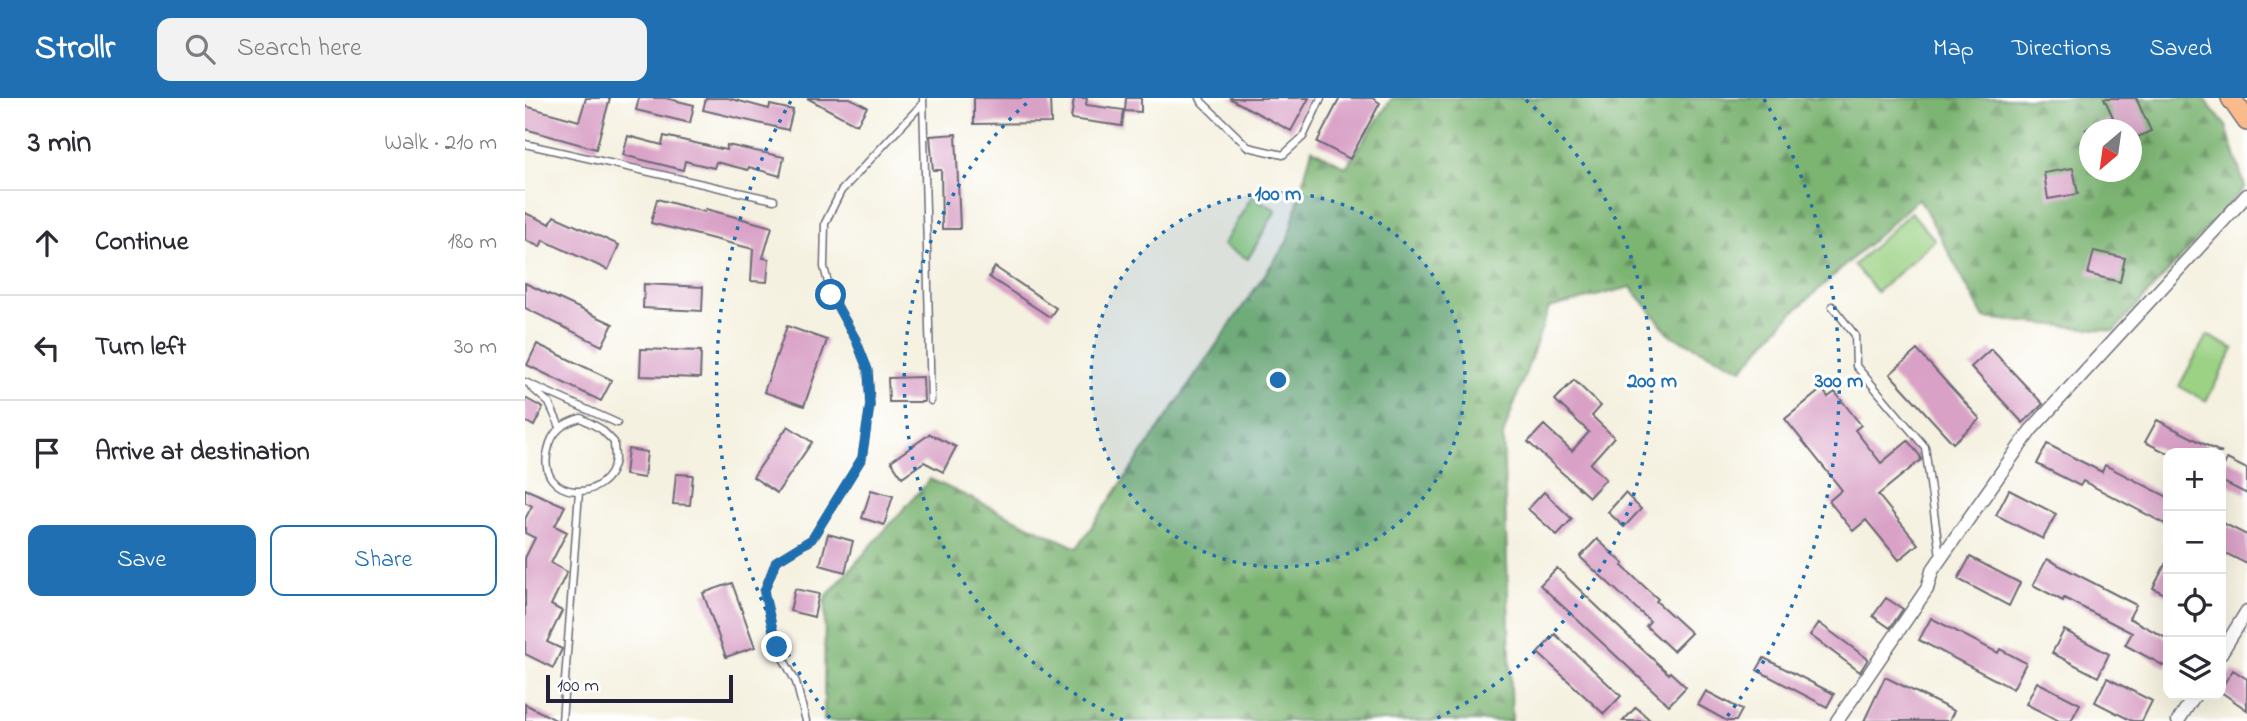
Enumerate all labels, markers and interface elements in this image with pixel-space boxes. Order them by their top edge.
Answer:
search box [157,18,647,81]
text: Strollr [35,25,115,73]
icon: search [181,30,219,68]
text: Search here [237,30,362,68]
text: Map [1933,32,1974,67]
text: Directions [2012,32,2111,67]
text: Saved [2149,32,2212,67]
north arrow [2079,119,2142,182]
text: 3 min [28,122,91,166]
text: Walk · 210 m [384,127,497,160]
text: 100 m [1255,180,1301,210]
icon: ahead [28,224,66,262]
text: Continue [95,224,188,262]
text: 180 m [448,226,497,259]
route start [815,279,846,310]
icon: left [28,329,66,367]
text: Turn left [95,329,186,367]
text: 30 m [454,331,497,364]
text: 200 m [1626,367,1677,397]
text: 300 m [1814,367,1863,397]
centre of rings [1266,368,1290,392]
icon: arrive [28,434,66,472]
text: Arrive at destination [95,434,310,472]
map controls [2163,448,2226,700]
button: + [2163,448,2226,511]
button: − [2163,511,2226,574]
button: Save [28,525,256,596]
button: Share [270,525,497,596]
button: locate [2163,574,2226,637]
route end [761,631,792,662]
button: layers [2163,637,2226,700]
scale bar [546,672,733,704]
text: 100 m [557,673,599,700]

